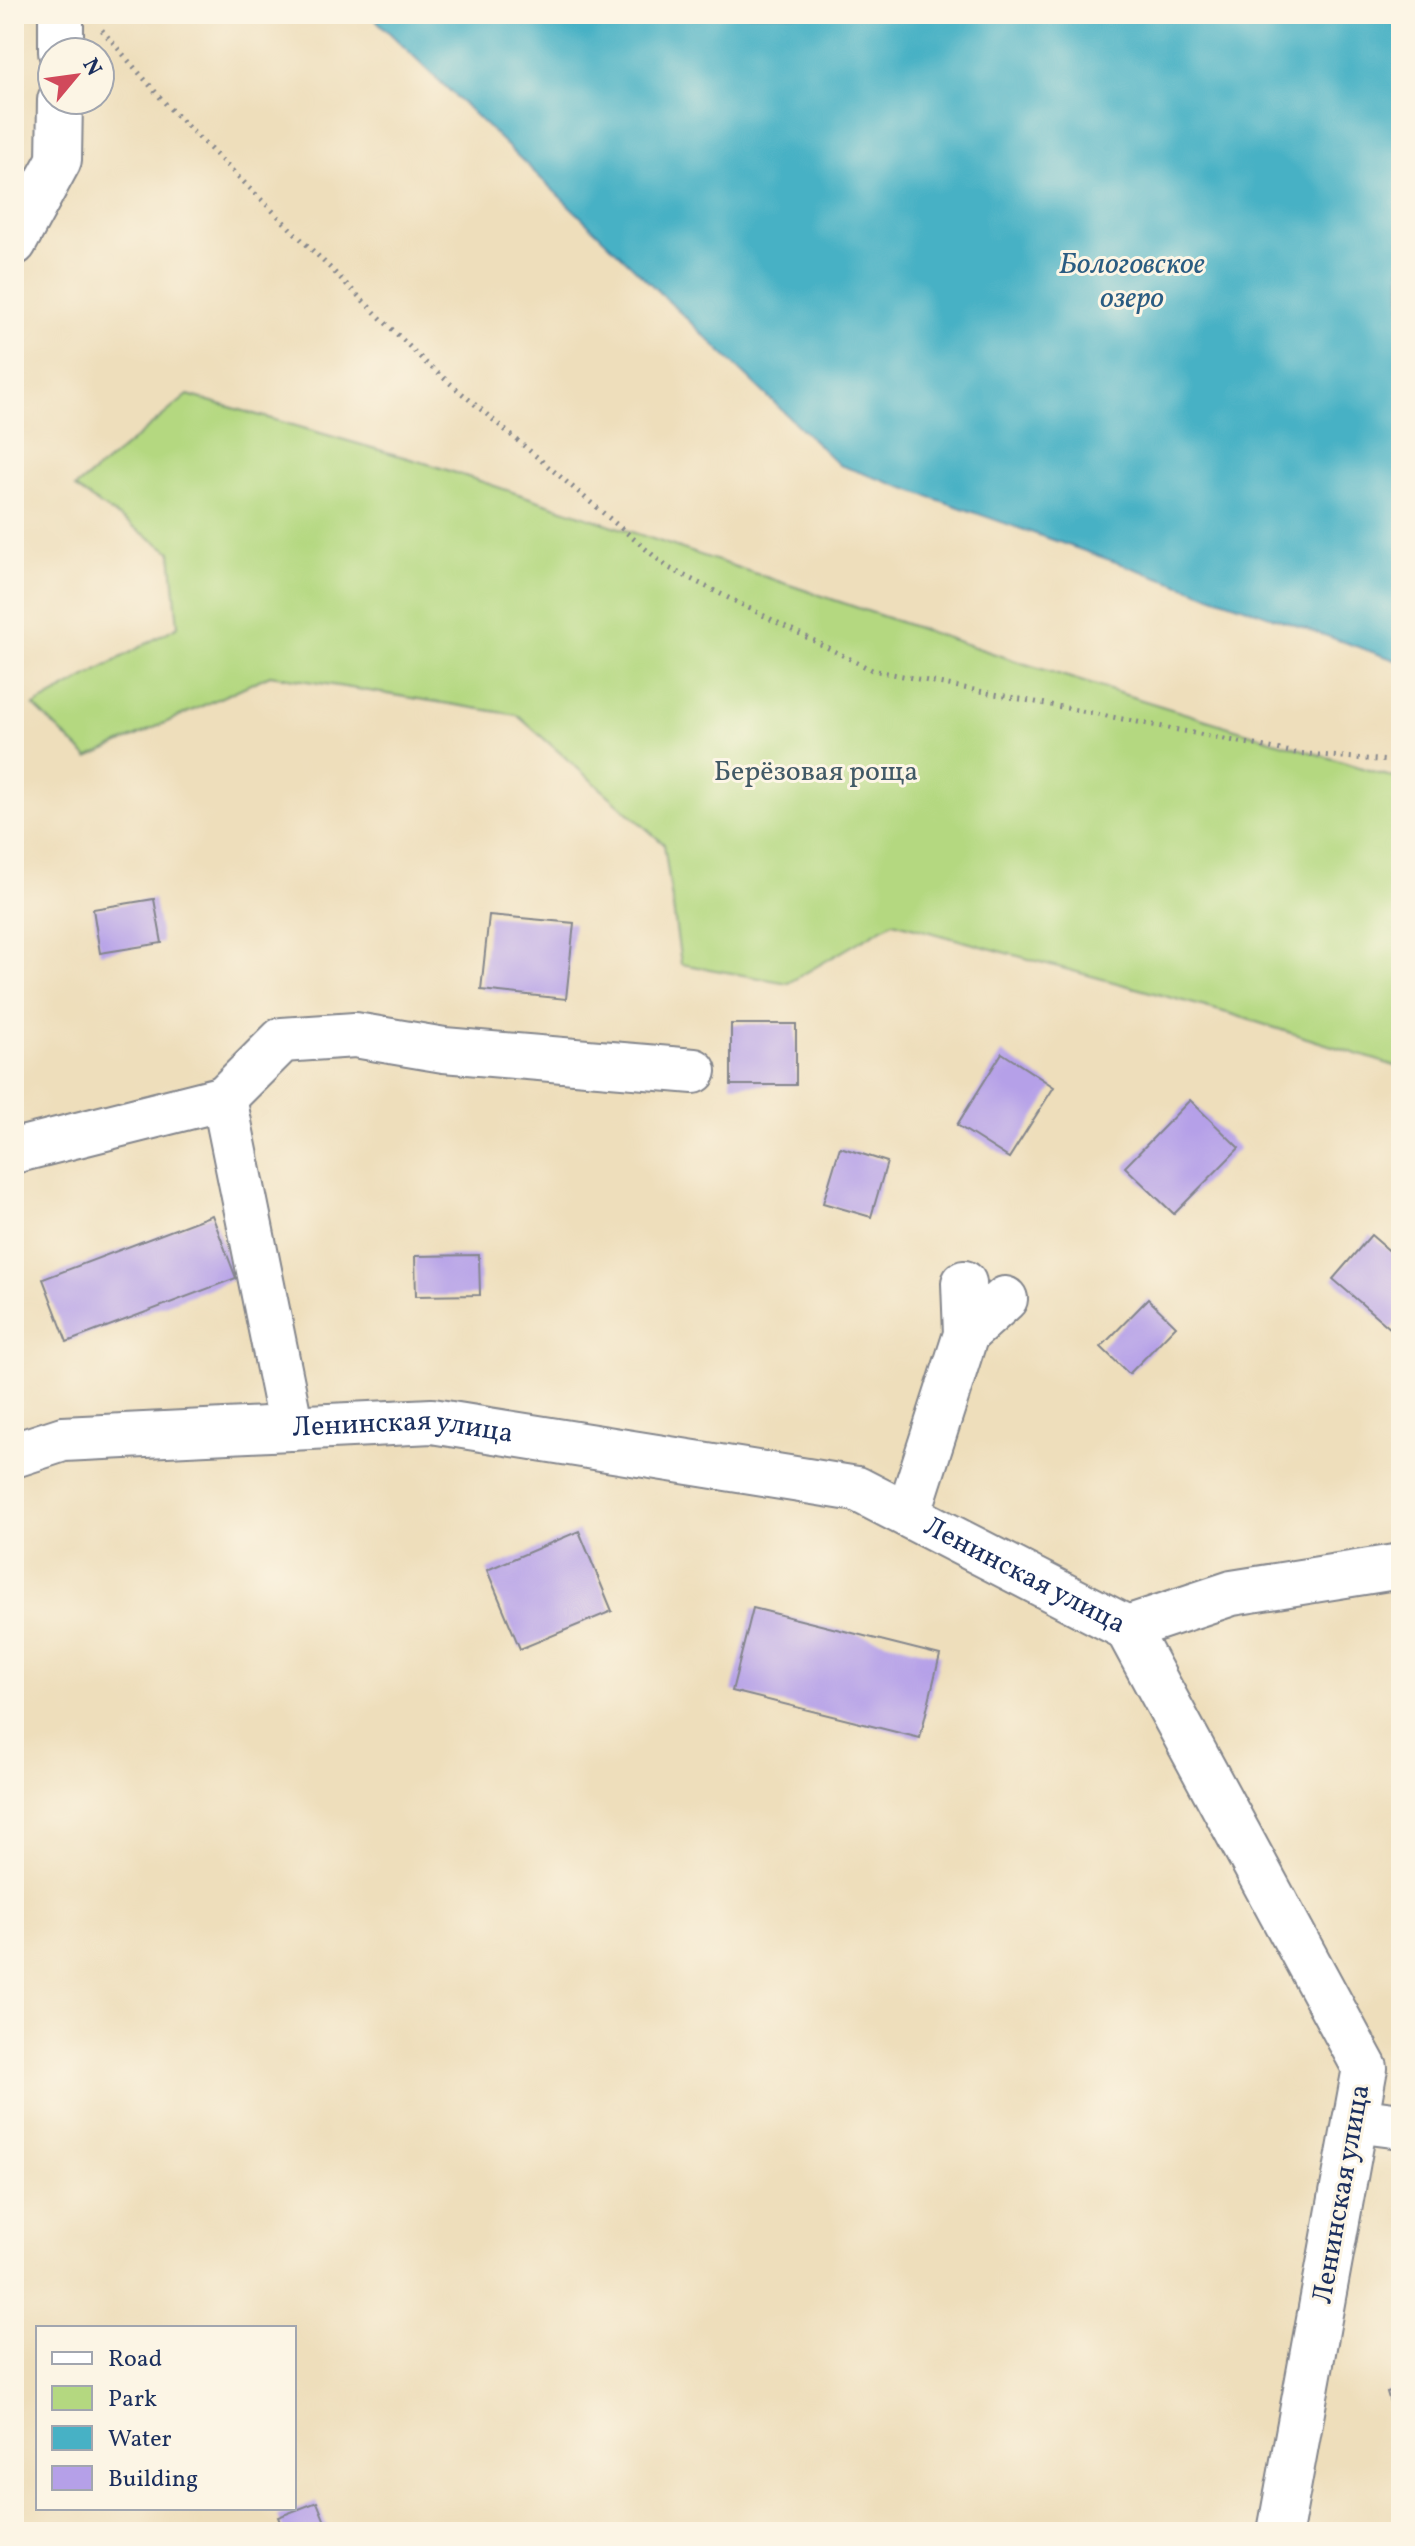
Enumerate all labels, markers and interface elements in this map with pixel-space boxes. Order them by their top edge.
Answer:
north arrow [36,36,116,116]
text: N [74,53,109,82]
water label: Бологовское озеро [1059,244,1205,320]
park label: Берёзовая роща [714,753,918,792]
street label: Ленинская улица [291,1402,516,1453]
street label: Ленинская улица [917,1507,1132,1644]
street label: Ленинская улица [1304,2081,1380,2307]
legend [36,2326,296,2510]
text: Road [108,2343,162,2377]
text: Park [108,2383,157,2417]
text: Water [108,2423,172,2457]
text: Building [108,2463,198,2497]

